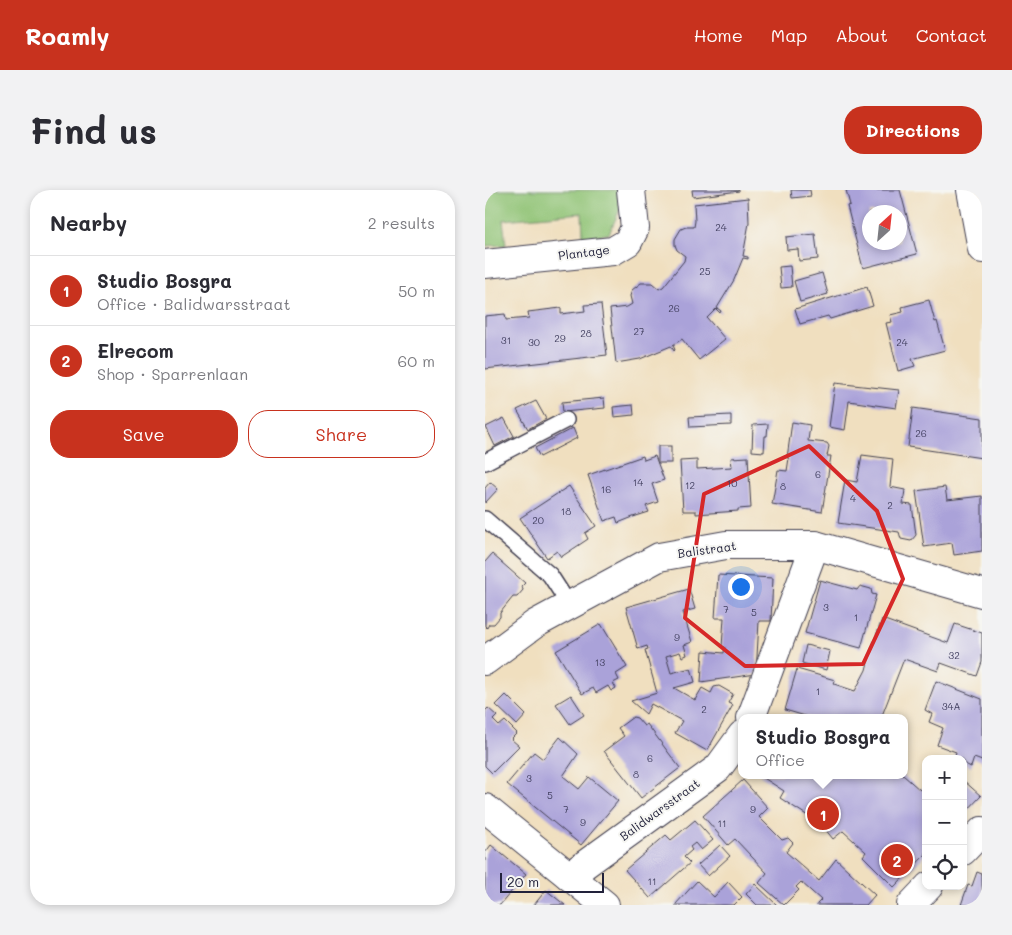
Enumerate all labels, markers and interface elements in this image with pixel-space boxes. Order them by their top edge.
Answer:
text: Roamly [25,20,109,51]
text: Home [694,23,743,47]
text: Map [771,23,807,47]
text: About [835,23,888,47]
text: Contact [916,23,987,47]
button: Directions [844,106,982,154]
text: Find us [30,107,157,153]
north arrow [862,205,907,250]
text: Nearby [50,209,127,236]
text: 2 results [368,212,435,233]
house number: 24 [715,220,727,234]
street label: Plantage [557,241,610,263]
house number: 25 [699,264,711,278]
text: Studio Bosgra [97,268,232,293]
text: 1 [62,280,70,301]
text: 50 m [398,280,435,301]
text: Office · Balidwarsstraat [97,293,291,314]
house number: 26 [668,301,680,315]
house number: 27 [633,324,645,338]
house number: 28 [580,326,592,340]
house number: 29 [554,331,566,345]
house number: 31 [501,333,511,347]
house number: 30 [528,335,540,349]
house number: 24 [896,335,908,349]
text: Elrecom [97,338,174,363]
text: 2 [62,350,70,371]
text: 60 m [398,350,435,371]
text: Shop · Sparrenlaan [97,363,248,384]
button: Save [50,410,238,458]
button: Share [248,410,435,458]
house number: 26 [915,426,927,440]
house number: 6 [815,467,821,481]
house number: 14 [633,475,643,489]
house number: 10 [727,476,737,490]
house number: 12 [685,478,695,492]
house number: 8 [780,479,786,493]
house number: 16 [601,482,611,496]
house number: 4 [850,491,856,505]
house number: 2 [887,498,893,512]
house number: 18 [561,504,571,518]
house number: 20 [532,513,544,527]
street label: Balistraat [677,537,737,561]
your location [728,574,754,600]
house number: 3 [823,600,829,614]
house number: 7 [723,602,729,616]
house number: 5 [751,605,757,619]
house number: 1 [854,610,858,624]
house number: 9 [674,630,680,644]
house number: 32 [948,648,960,662]
house number: 13 [595,655,605,669]
house number: 1 [816,684,820,698]
house number: 34A [942,699,960,713]
house number: 2 [701,702,707,716]
popup [738,714,908,779]
text: Studio Bosgra [756,724,890,749]
text: Office [756,749,805,770]
house number: 6 [647,751,653,765]
map controls [922,755,967,890]
button: + [922,755,967,800]
house number: 8 [633,767,639,781]
house number: 3 [526,771,532,785]
street label: Balidwarsstraat [616,775,703,844]
house number: 5 [547,788,553,802]
pin: 1 [807,795,839,833]
button: − [922,800,967,845]
house number: 7 [563,802,569,816]
house number: 9 [750,802,756,816]
house number: 9 [580,815,586,829]
house number: 11 [718,816,726,830]
pin: 2 [881,841,913,879]
button: locate [922,845,967,890]
scale bar [500,870,604,893]
text: 20 m [507,872,539,891]
house number: 11 [648,874,656,888]

